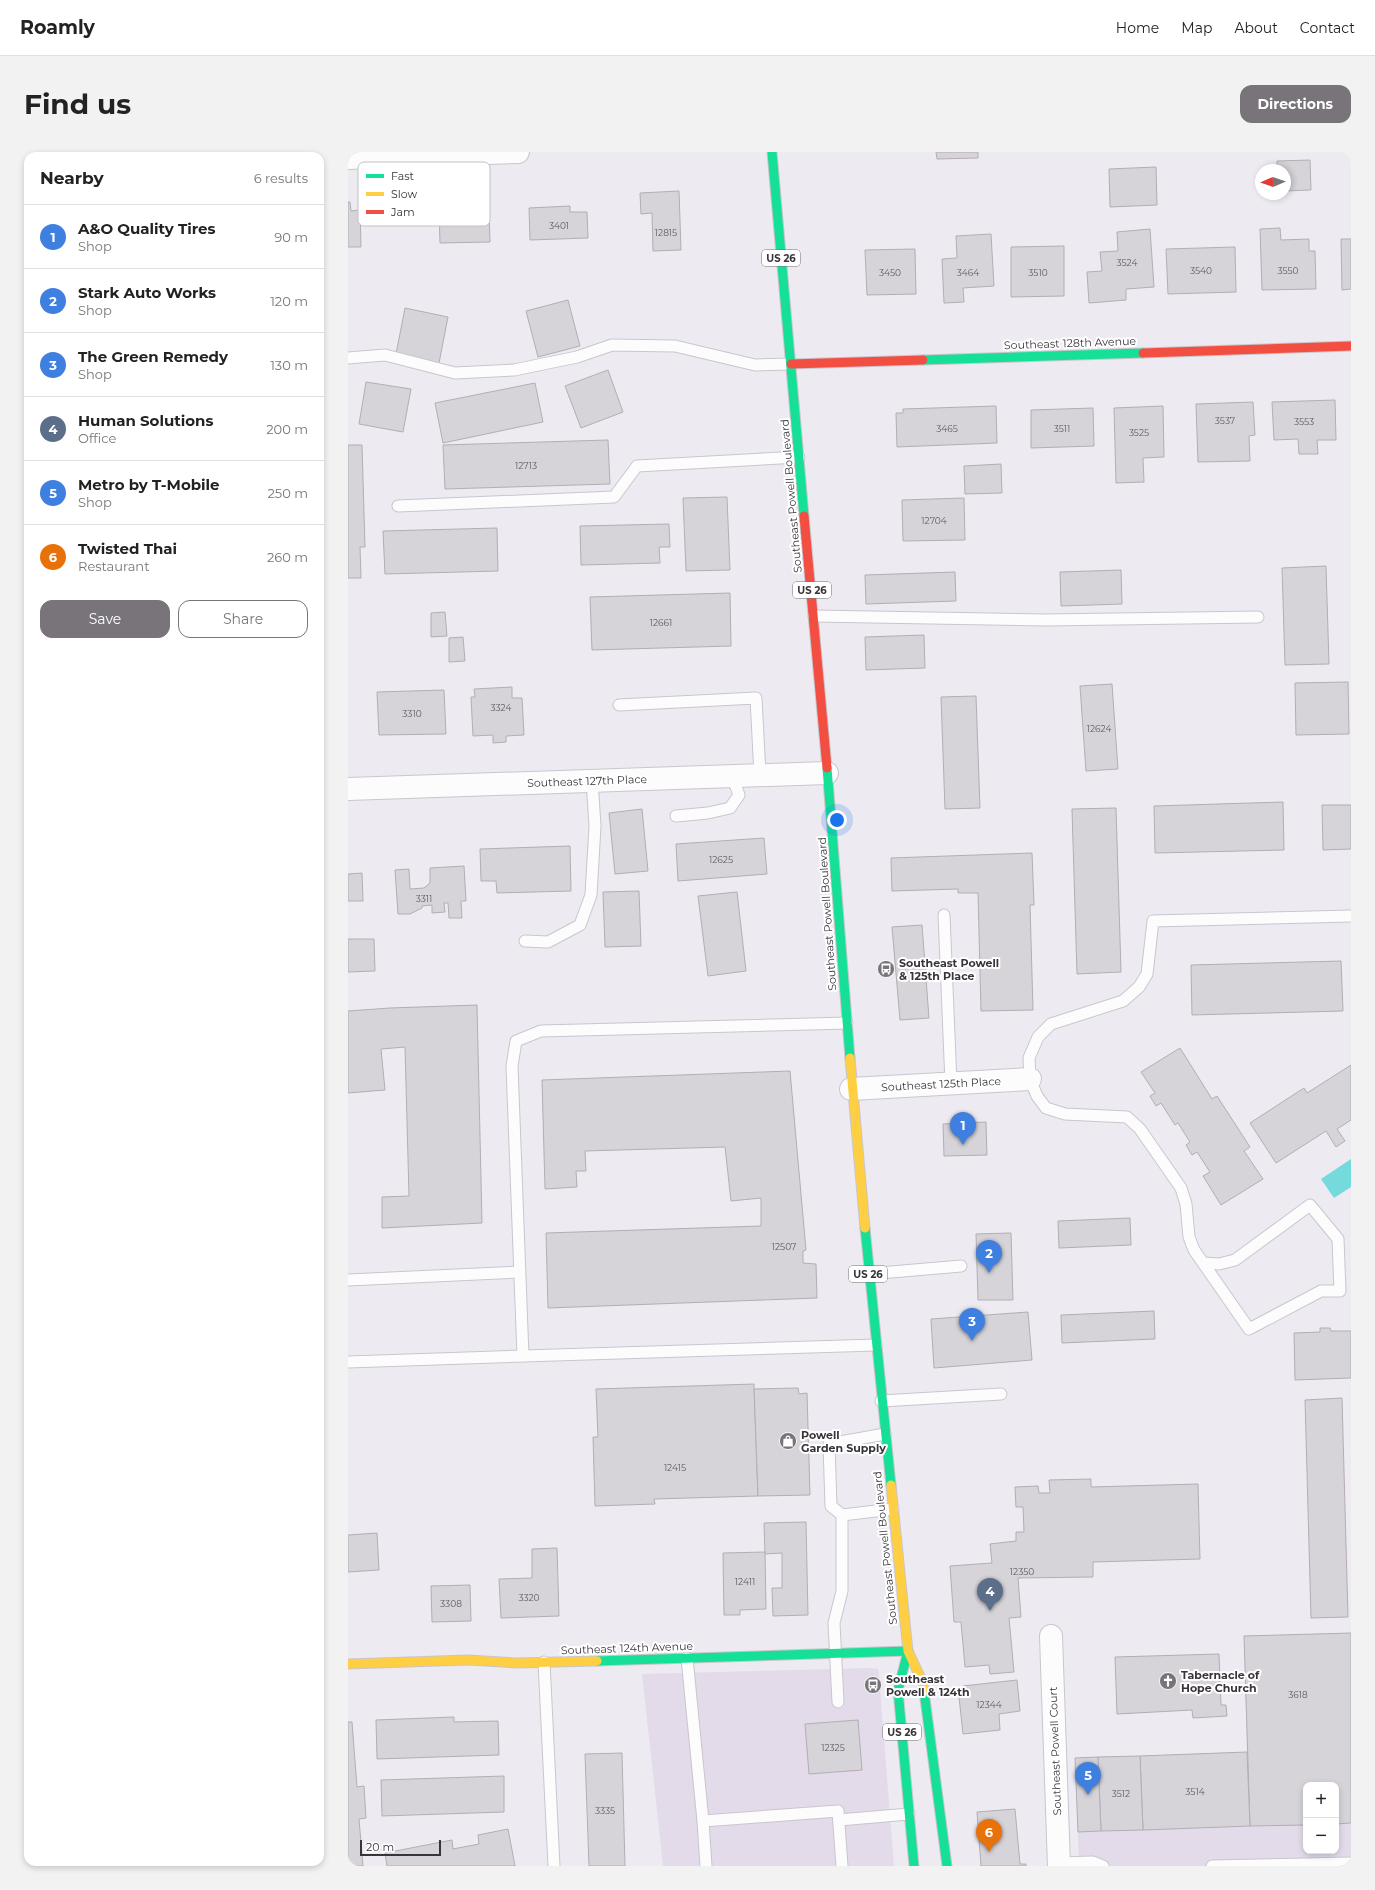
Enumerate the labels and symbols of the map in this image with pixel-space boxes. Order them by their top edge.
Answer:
legend [358,162,490,226]
north arrow [1255,164,1291,200]
text: Fast [391,169,415,183]
text: Slow [391,187,417,201]
text: Jam [390,205,415,219]
house number: 3401 [549,220,569,231]
house number: 12815 [655,227,677,238]
road number: US 26 [762,250,800,266]
house number: 3524 [1117,257,1137,268]
house number: 3540 [1190,265,1212,276]
house number: 3550 [1277,265,1299,276]
house number: 3450 [879,267,901,278]
house number: 3464 [957,267,979,278]
house number: 3510 [1028,267,1048,278]
street label: Southeast 128th Avenue [1004,334,1137,352]
house number: 3537 [1215,415,1235,426]
house number: 3553 [1294,416,1314,427]
street label: Southeast Powell Boulevard [777,419,805,573]
house number: 3465 [936,423,958,434]
house number: 3511 [1054,423,1070,434]
house number: 3525 [1129,427,1149,438]
house number: 12713 [515,460,537,471]
house number: 12704 [921,515,947,526]
road number: US 26 [793,582,831,598]
house number: 12661 [650,617,672,628]
house number: 3324 [491,702,512,713]
house number: 3310 [402,708,422,719]
house number: 12624 [1087,723,1111,734]
street label: Southeast 127th Place [527,772,648,790]
your location [827,810,847,830]
street label: Southeast Powell Boulevard [815,837,839,991]
house number: 12625 [709,854,733,865]
house number: 3311 [416,893,432,904]
place label: Southeast Powell & 125th Place [899,956,999,983]
bus stop icon: Southeast Powell & 125th Place [876,959,896,979]
street label: Southeast 125th Place [881,1074,1002,1094]
pin: 1 [950,1112,976,1145]
pin: 2 [976,1240,1002,1273]
house number: 12507 [772,1241,796,1252]
road number: US 26 [849,1266,887,1282]
pin: 3 [959,1308,985,1341]
place label: Powell Garden Supply [801,1428,886,1455]
shop icon: Powell Garden Supply [778,1431,798,1451]
house number: 12415 [664,1462,686,1473]
street label: Southeast Powell Boulevard [870,1471,900,1625]
house number: 12350 [1010,1566,1034,1577]
house number: 12411 [735,1576,755,1587]
pin: 4 [977,1578,1003,1611]
house number: 3320 [518,1592,540,1603]
house number: 3308 [440,1598,462,1609]
street label: Southeast 124th Avenue [561,1639,694,1657]
place label: Tabernacle of Hope Church [1181,1668,1260,1695]
church icon: Tabernacle of Hope Church [1158,1671,1178,1691]
place label: Southeast Powell & 124th [886,1672,970,1699]
bus stop icon: Southeast Powell & 124th [863,1675,883,1695]
street label: Southeast Powell Court [1046,1686,1064,1816]
house number: 3618 [1288,1689,1308,1700]
house number: 12344 [976,1699,1002,1710]
road number: US 26 [883,1724,921,1740]
house number: 12325 [821,1742,845,1753]
pin: 5 [1075,1762,1101,1795]
house number: 3514 [1185,1786,1205,1797]
house number: 3512 [1112,1788,1130,1799]
house number: 3335 [595,1805,615,1816]
pin: 6 [976,1819,1002,1852]
scale bar [360,1838,441,1857]

